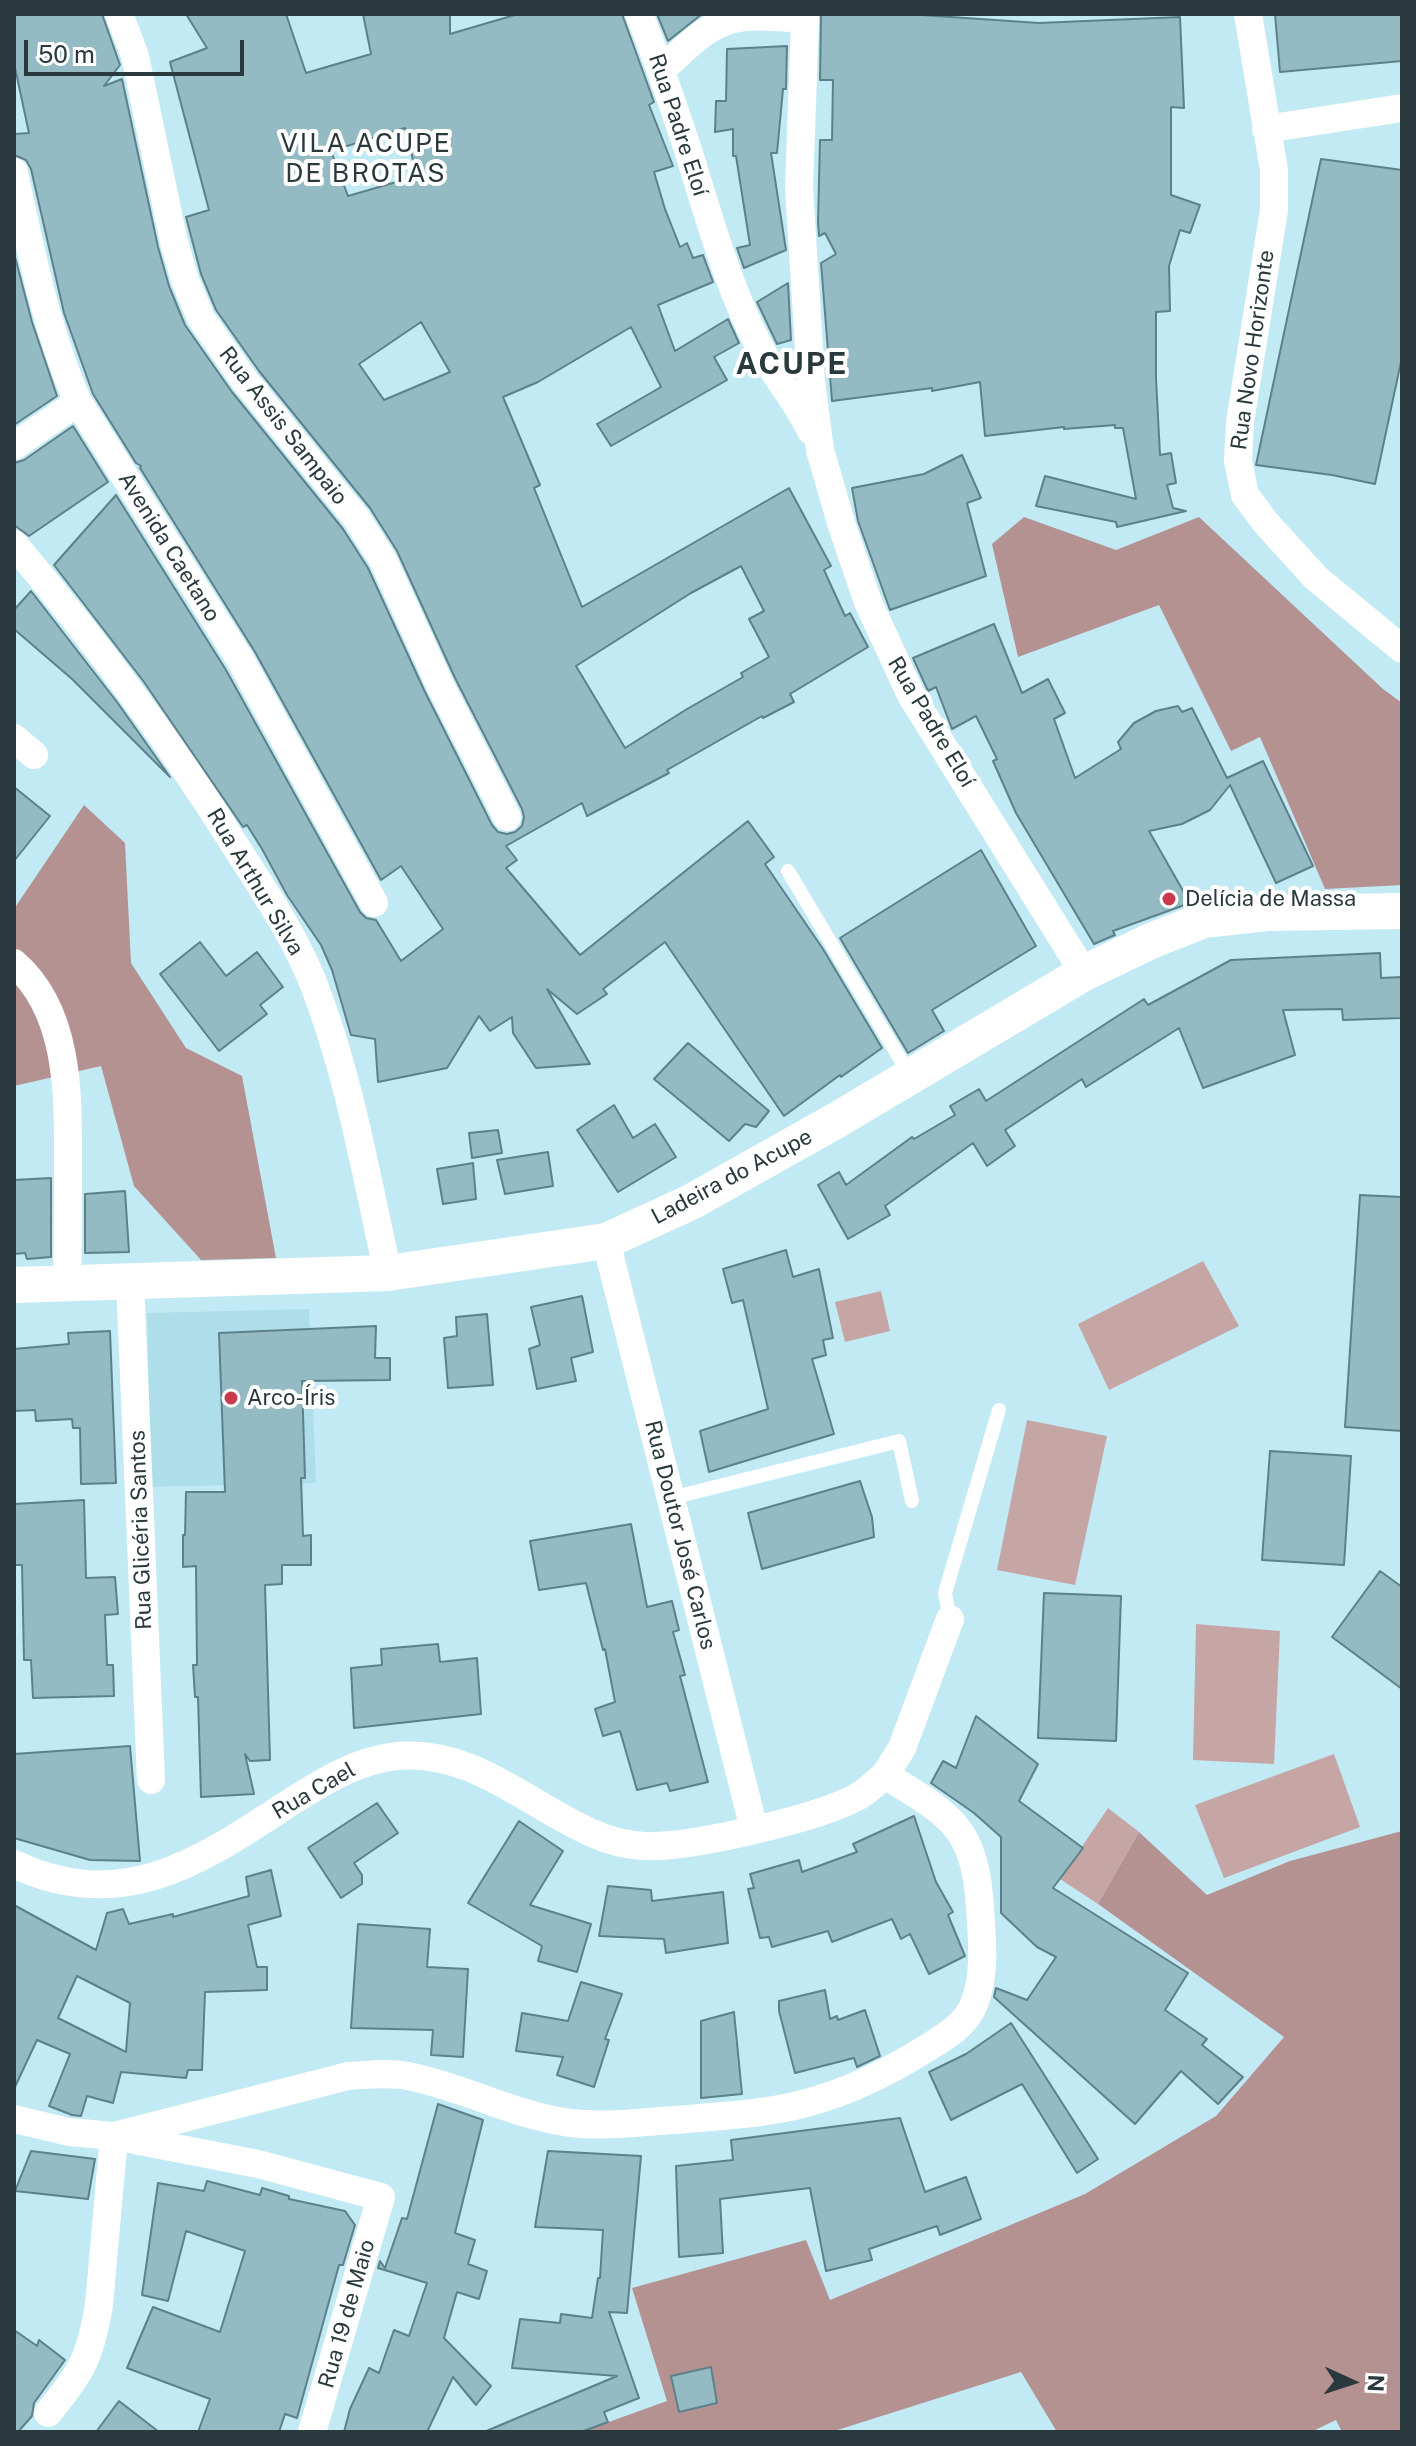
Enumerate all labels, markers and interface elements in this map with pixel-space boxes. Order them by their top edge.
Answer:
scale bar [28,24,248,74]
text: 50 m [38,40,95,68]
street label: Rua Padre Eloí [643,51,713,199]
district label: VILA ACUPE DE BROTAS [280,128,452,190]
street label: Rua Novo Horizonte [1226,248,1280,452]
street label: Rua Assis Sampaio [213,342,353,510]
district label: ACUPE [736,347,848,383]
street label: Avenida Caetano [112,467,226,627]
street label: Rua Padre Eloí [882,652,980,792]
street label: Rua Arthur Silva [201,804,309,960]
place label: Delícia de Massa [1185,886,1356,912]
marker: Delícia de Massa [1160,890,1178,908]
street label: Ladeira do Acupe [647,1124,817,1230]
place label: Arco-Íris [247,1385,335,1411]
marker: Arco-Íris [222,1389,240,1407]
street label: Rua Doutor José Carlos [639,1418,721,1652]
street label: Rua Glicéria Santos [124,1430,158,1630]
street label: Rua Cael [268,1757,360,1825]
street label: Rua 19 de Maio [313,2237,381,2391]
north arrow [1312,2342,1392,2422]
text: N [1363,2374,1389,2393]

